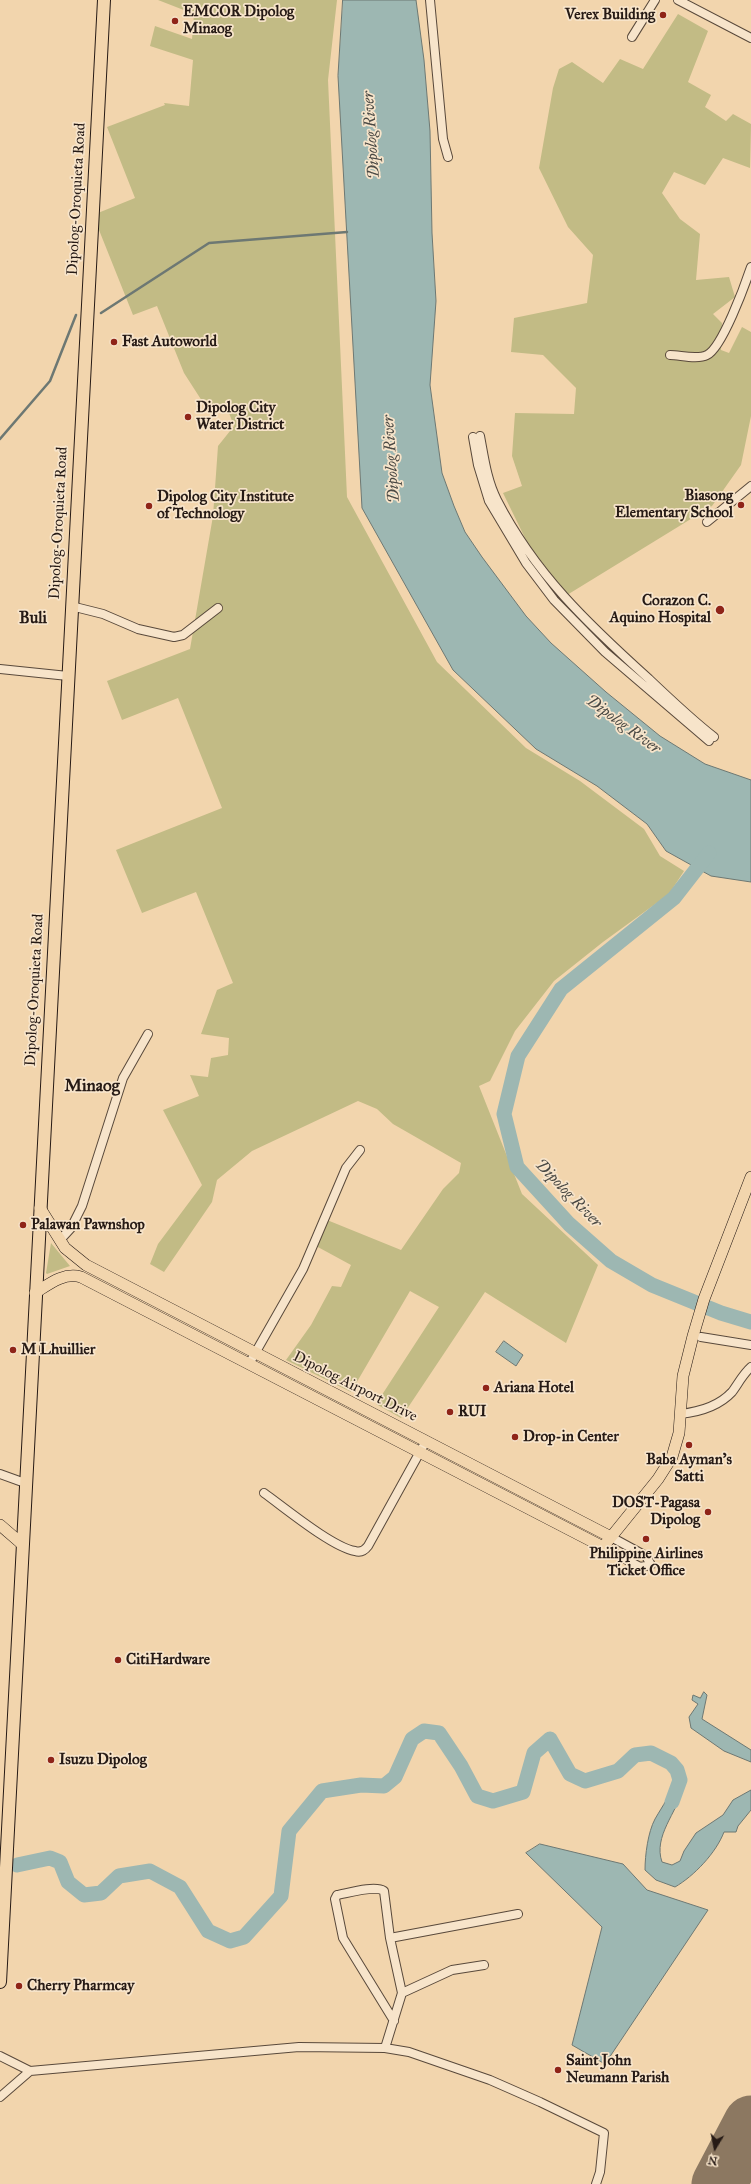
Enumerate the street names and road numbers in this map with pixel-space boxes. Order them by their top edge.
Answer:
street label: Dipolog-Oroquieta Road [64,122,90,276]
street label: Dipolog-Oroquieta Road [46,446,72,600]
street label: Dipolog-Oroquieta Road [22,913,48,1067]
street label: Dipolog Airport Drive [290,1348,420,1426]

